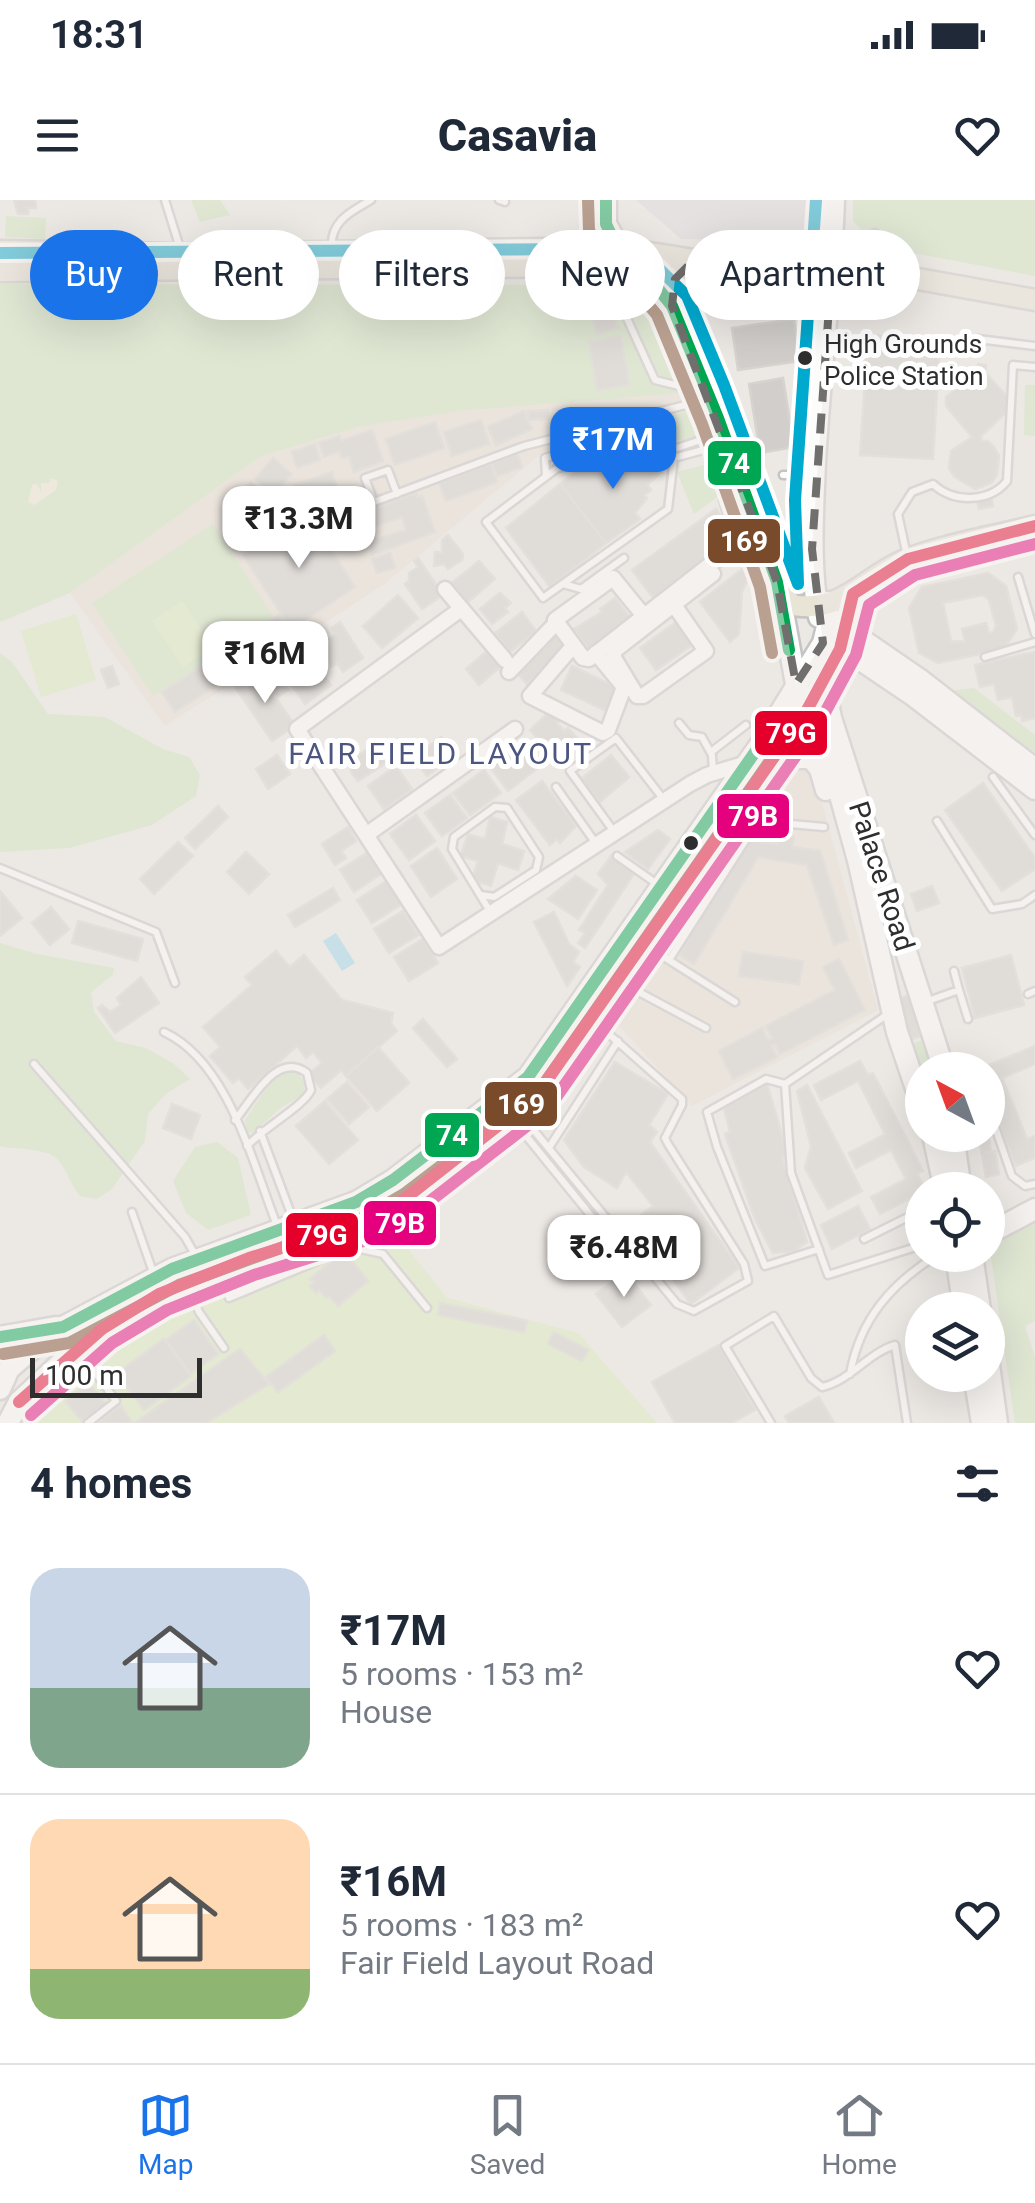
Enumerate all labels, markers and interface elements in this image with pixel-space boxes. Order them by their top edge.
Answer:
text: 18:31 [50,13,148,57]
icon: menu [30,108,85,163]
icon: heart [950,108,1005,163]
text: Casavia [438,109,597,162]
chip: Buy [30,230,158,320]
chip: Rent [178,230,319,320]
chip: Filters [339,230,505,320]
chip: New [525,230,665,320]
chip: Apartment [685,230,920,320]
place label: High Grounds Police Station [824,329,984,391]
marker: High Grounds Police Station [795,348,815,368]
pin: ₹17M [554,407,672,492]
text: ₹17M [572,420,654,458]
line badge: 74 [706,439,763,487]
text: 74 [718,447,750,480]
pin: ₹13.3M [218,486,380,571]
text: ₹13.3M [244,499,354,537]
line badge: 169 [706,517,782,565]
text: 169 [720,525,768,558]
pin: ₹16M [206,621,324,706]
text: ₹16M [224,634,306,672]
line badge: 79G [753,709,829,757]
text: 79G [765,717,817,750]
district label: FAIR FIELD LAYOUT [288,736,594,771]
line badge: 79B [715,792,791,840]
street label: Palace Road [842,797,921,955]
text: 79B [728,800,778,833]
unlabelled marker [681,833,701,853]
north arrow [905,1052,1005,1152]
map controls [905,1052,1005,1392]
line badge: 169 [483,1080,559,1128]
text: 169 [497,1088,545,1121]
line badge: 74 [423,1111,481,1159]
text: 74 [436,1119,468,1152]
button: locate [905,1172,1005,1272]
line badge: 79B [362,1199,438,1247]
text: 79B [375,1207,425,1240]
line badge: 79G [284,1211,360,1259]
pin: ₹6.48M [543,1215,705,1300]
text: 79G [296,1219,348,1252]
text: ₹6.48M [569,1228,679,1266]
button: layers [905,1292,1005,1392]
scale bar [30,1353,202,1398]
text: 100 m [45,1359,124,1392]
icon: filters [950,1456,1005,1511]
text: 4 homes [30,1459,192,1508]
text: ₹17M [340,1606,447,1655]
icon: home [110,1608,230,1728]
icon: heart [950,1641,1005,1696]
text: 5 rooms · 153 m² [340,1655,583,1693]
text: House [340,1693,432,1731]
text: ₹16M [340,1857,447,1906]
icon: home [110,1859,230,1979]
icon: heart [950,1892,1005,1947]
text: 5 rooms · 183 m² [340,1906,583,1944]
text: Fair Field Layout Road [340,1944,654,1982]
tab: Map [138,2088,193,2181]
tab: Saved [470,2088,545,2181]
tab: Home [822,2088,897,2181]

